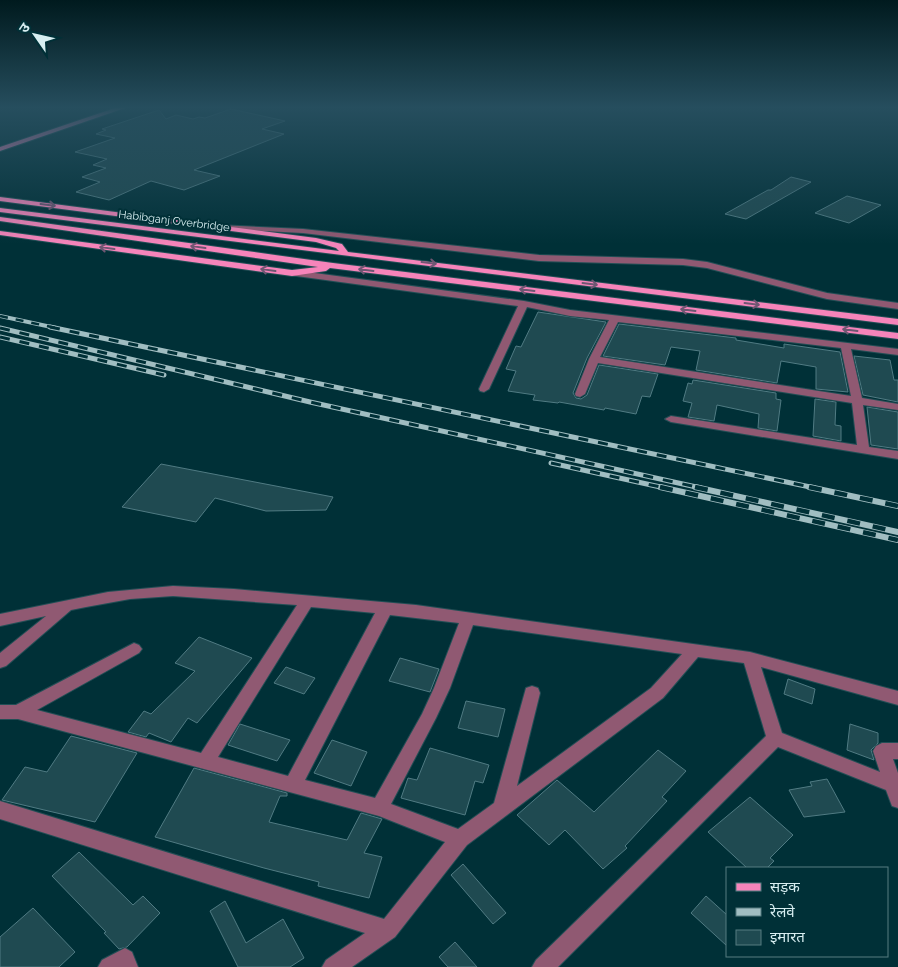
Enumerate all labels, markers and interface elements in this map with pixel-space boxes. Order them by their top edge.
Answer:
north arrow [10,10,60,60]
text: उ [15,19,34,36]
one-way arrow [40,200,56,210]
street label: Habibganj Overbridge [118,208,231,234]
one-way arrow [191,242,207,252]
one-way arrow [100,243,116,253]
one-way arrow [421,259,437,269]
one-way arrow [261,265,277,275]
one-way arrow [358,265,374,275]
one-way arrow [582,279,598,289]
one-way arrow [519,285,535,295]
one-way arrow [743,299,759,309]
one-way arrow [681,305,697,315]
one-way arrow [842,325,858,335]
legend [726,867,888,957]
text: सड़क [770,878,800,896]
text: रेलवे [769,903,795,921]
text: इमारत [770,928,805,946]

